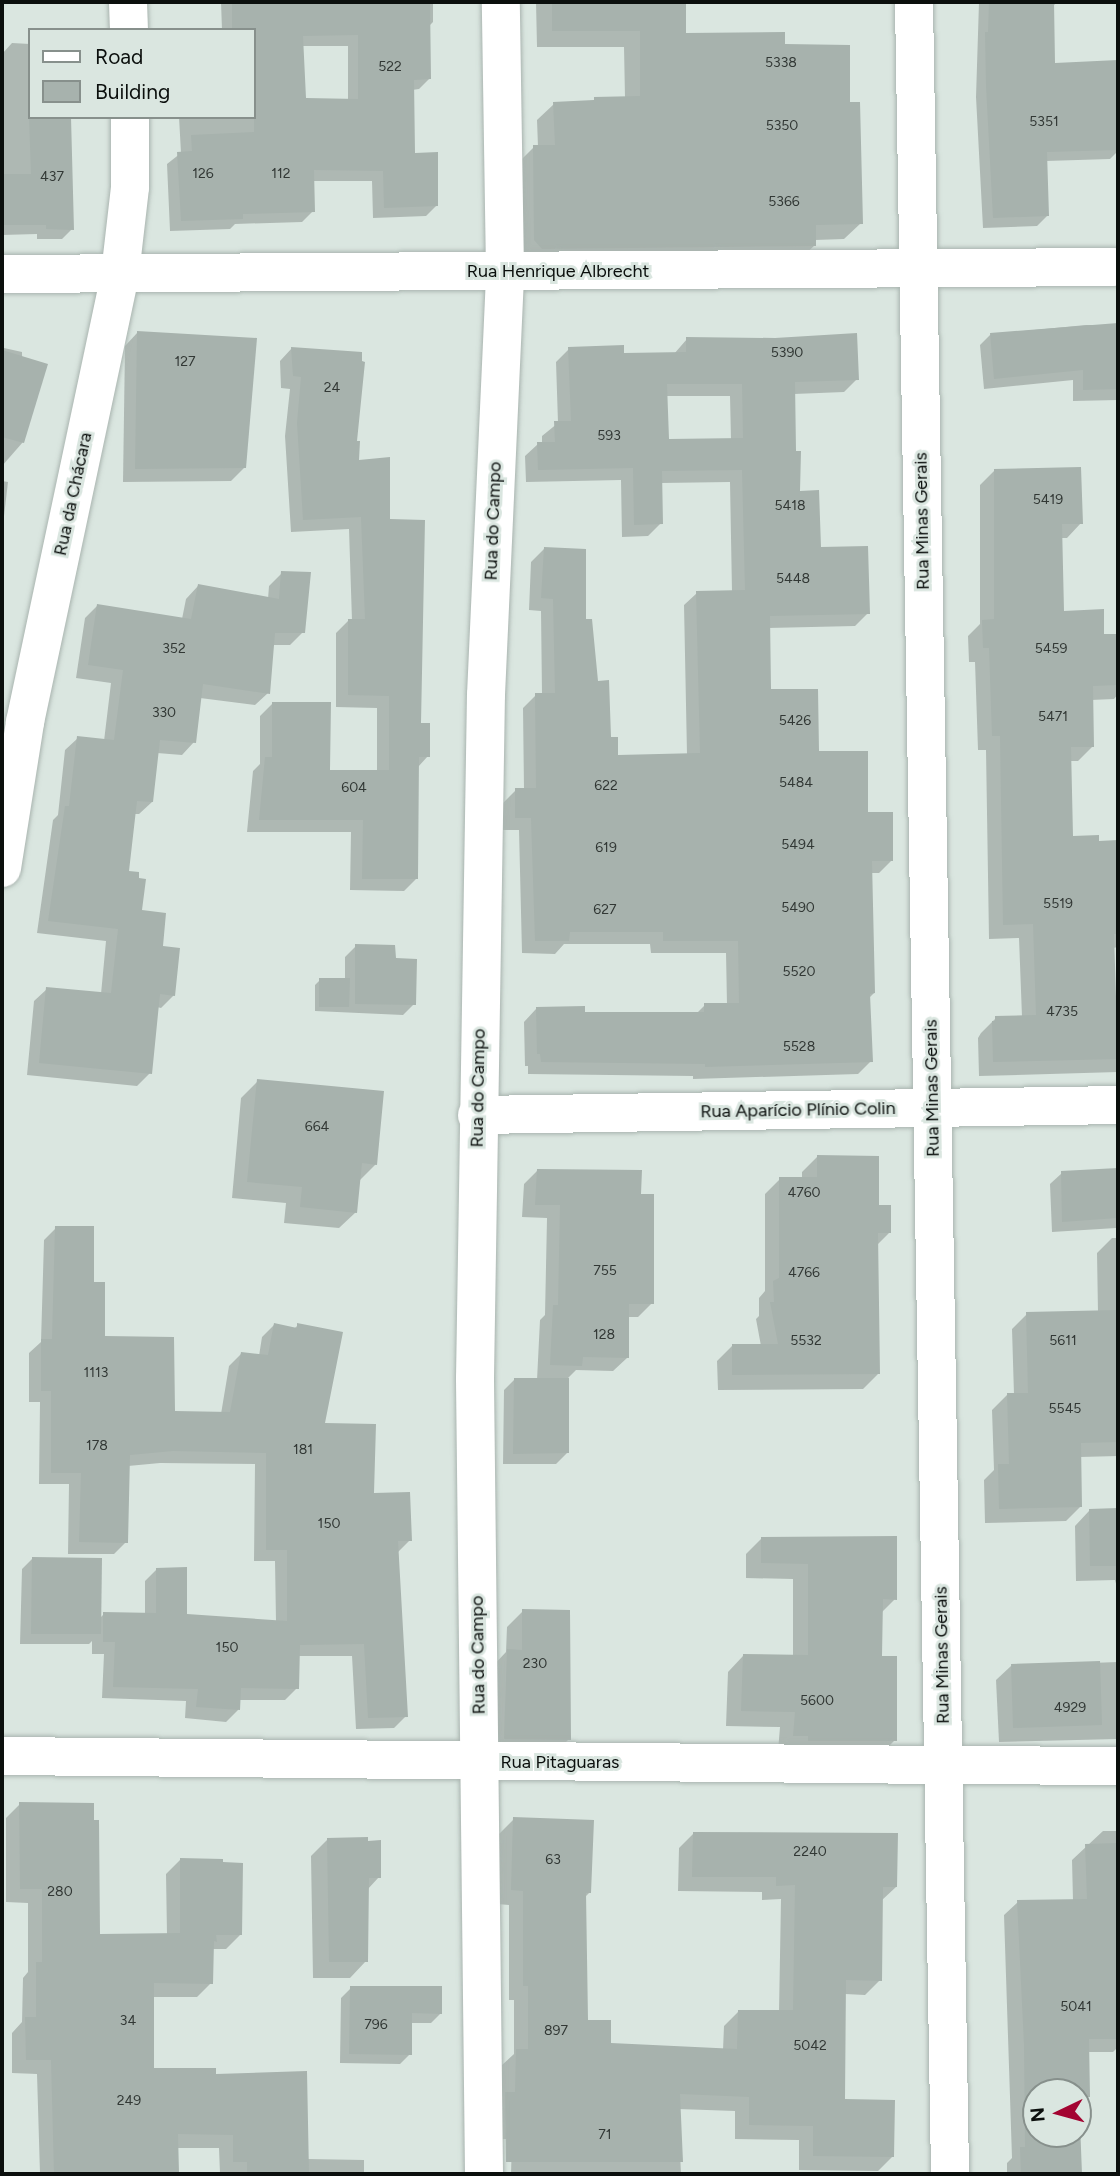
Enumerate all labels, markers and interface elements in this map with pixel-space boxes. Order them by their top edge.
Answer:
legend [28,28,256,119]
text: Road [95,44,143,69]
house number: 5338 [765,55,797,71]
house number: 522 [378,59,402,75]
text: Building [95,79,170,104]
house number: 5351 [1029,114,1059,130]
house number: 5350 [766,118,798,134]
house number: 126 [192,166,214,182]
house number: 112 [271,166,291,182]
house number: 437 [40,169,64,185]
house number: 5366 [768,194,800,210]
street label: Rua Henrique Albrecht [467,260,649,282]
house number: 5390 [771,345,803,361]
house number: 127 [174,354,196,370]
house number: 24 [324,380,340,396]
house number: 593 [597,428,621,444]
street label: Rua da Chácara [49,430,97,558]
street label: Rua Minas Gerais [910,452,934,590]
street label: Rua do Campo [480,461,506,581]
house number: 5419 [1033,492,1063,508]
house number: 5418 [774,498,806,514]
house number: 5448 [776,571,810,587]
house number: 352 [162,641,186,657]
house number: 5459 [1035,641,1067,657]
house number: 330 [152,705,176,721]
house number: 5471 [1038,709,1068,725]
house number: 5426 [779,713,811,729]
house number: 5484 [779,775,813,791]
house number: 622 [594,778,618,794]
house number: 604 [341,780,367,796]
house number: 5494 [781,837,815,853]
house number: 619 [595,840,617,856]
house number: 5519 [1043,896,1073,912]
house number: 5490 [781,900,815,916]
house number: 627 [593,902,617,918]
house number: 5520 [783,964,815,980]
house number: 4735 [1046,1004,1078,1020]
street label: Rua Minas Gerais [920,1019,944,1157]
street label: Rua do Campo [466,1028,490,1148]
house number: 5528 [783,1039,815,1055]
street label: Rua Aparício Plínio Colin [700,1097,896,1123]
house number: 664 [305,1119,329,1135]
house number: 4760 [787,1185,821,1201]
house number: 755 [593,1263,617,1279]
house number: 4766 [788,1265,820,1281]
house number: 128 [593,1327,615,1343]
house number: 5532 [790,1333,822,1349]
house number: 5611 [1049,1333,1077,1349]
house number: 1113 [84,1365,108,1381]
house number: 5545 [1049,1401,1081,1417]
house number: 178 [86,1438,108,1454]
house number: 181 [293,1442,313,1458]
house number: 150 [318,1516,340,1532]
street label: Rua Minas Gerais [930,1586,954,1724]
street label: Rua do Campo [466,1595,490,1715]
house number: 150 [216,1640,238,1656]
house number: 230 [523,1656,547,1672]
house number: 5600 [800,1693,834,1709]
house number: 4929 [1054,1700,1086,1716]
street label: Rua Pitaguaras [501,1751,619,1773]
house number: 2240 [793,1844,827,1860]
house number: 63 [545,1852,561,1868]
house number: 280 [47,1884,73,1900]
house number: 5041 [1060,1999,1092,2015]
house number: 34 [120,2013,136,2029]
house number: 796 [364,2017,388,2033]
house number: 897 [544,2023,568,2039]
house number: 5042 [793,2038,827,2054]
north arrow [1022,2078,1092,2148]
house number: 249 [117,2093,141,2109]
text: N [1025,2106,1050,2123]
house number: 71 [598,2127,612,2143]

